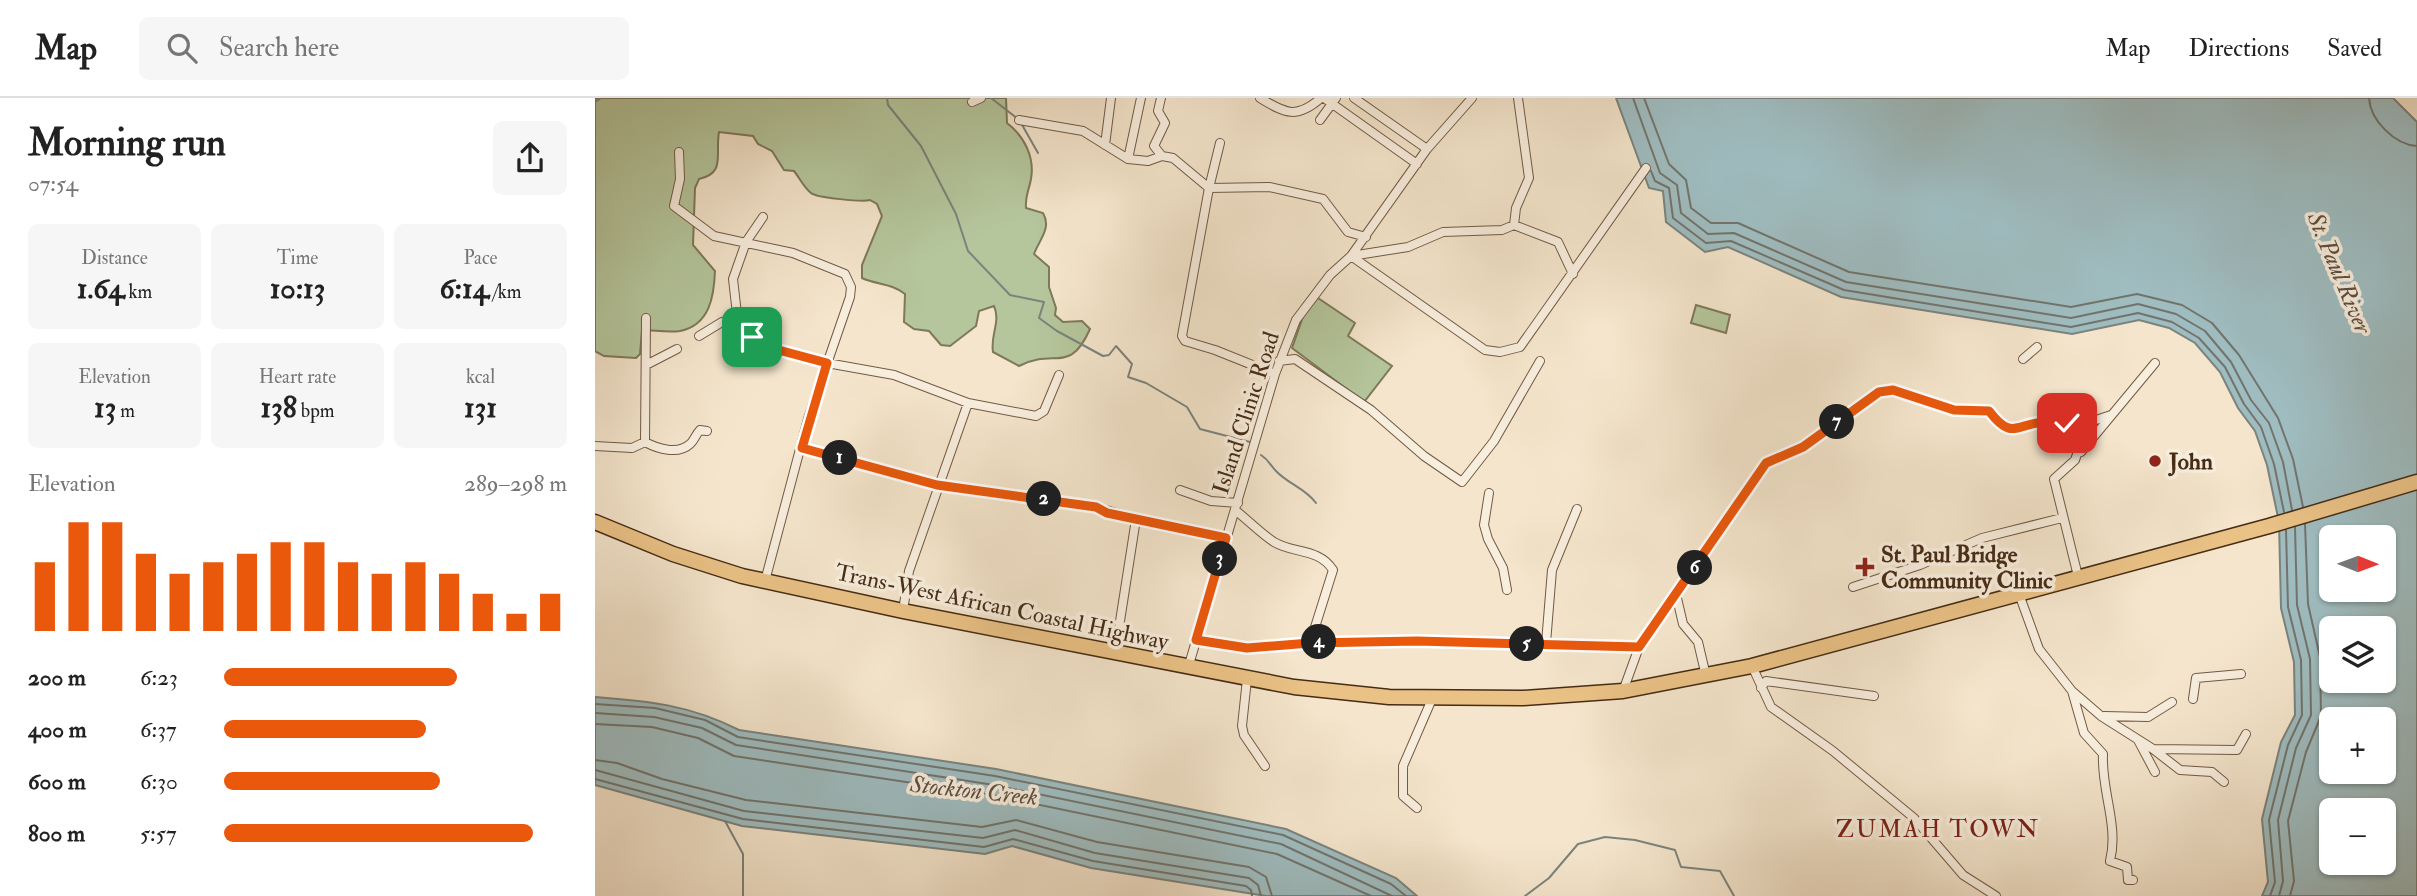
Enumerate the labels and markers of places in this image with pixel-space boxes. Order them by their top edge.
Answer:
pin [722,307,782,367]
pin [2037,393,2097,453]
pin: 7 [1819,404,1855,440]
pin: 1 [823,440,857,476]
place label: John [2168,447,2213,477]
marker: John [2147,453,2163,469]
pin: 2 [1027,482,1061,516]
place label: St. Paul Bridge Community Clinic [1881,540,2053,596]
pin: 3 [1203,542,1237,576]
pin: 6 [1677,550,1713,586]
marker: St. Paul Bridge Community Clinic [1855,557,1875,577]
pin: 4 [1301,624,1337,660]
pin: 5 [1509,626,1545,662]

